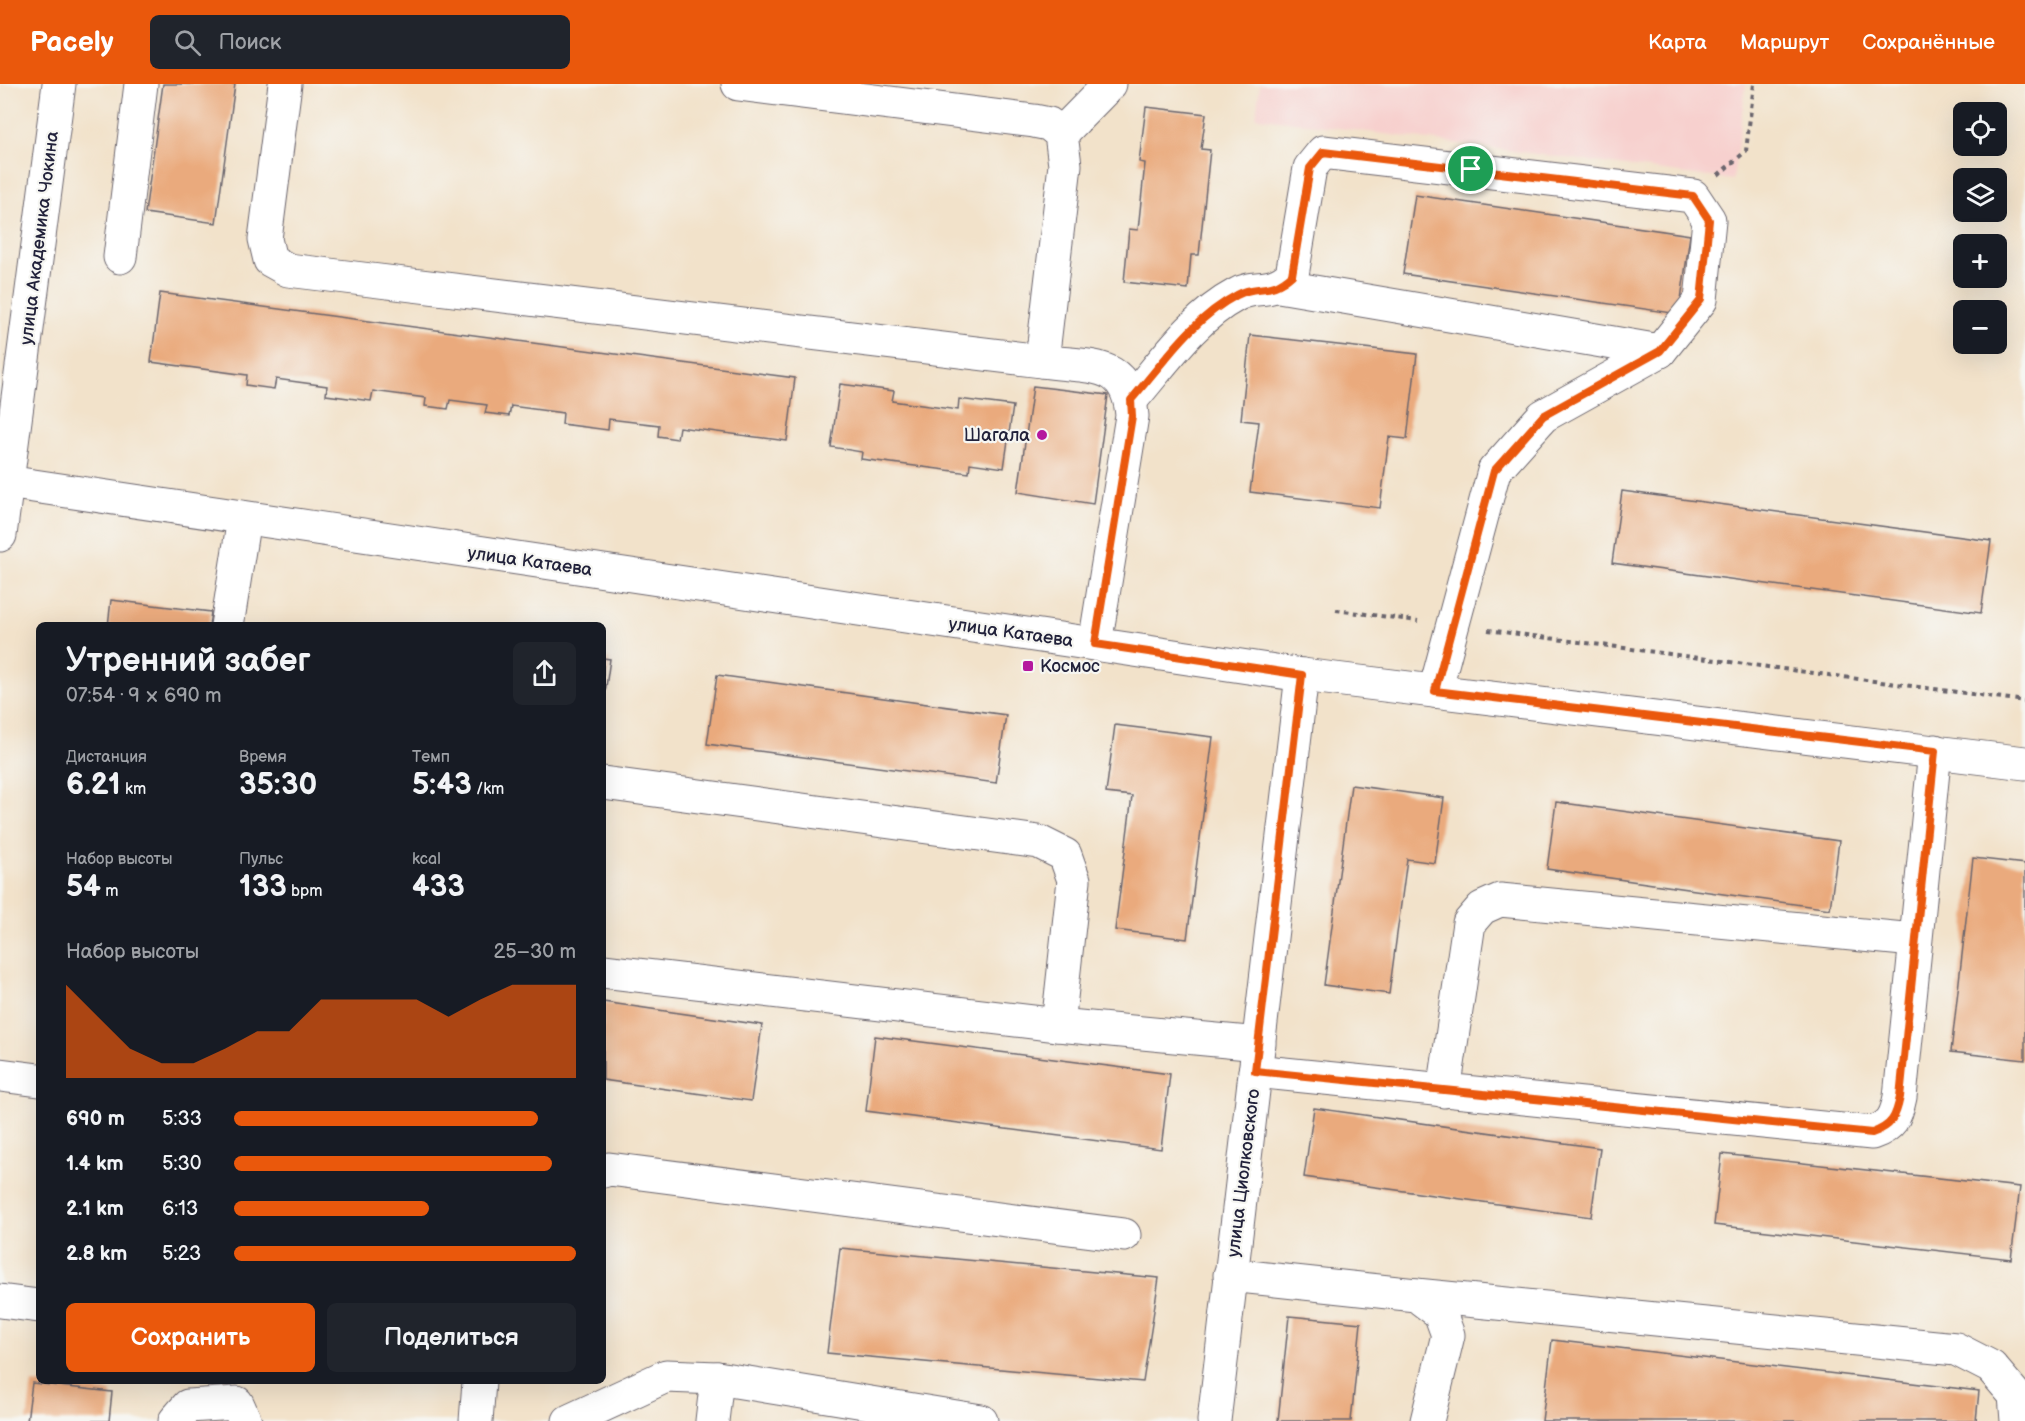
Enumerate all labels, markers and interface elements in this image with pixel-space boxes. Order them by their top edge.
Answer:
search box [150,15,570,69]
text: Pacely [30,26,114,59]
icon: search [171,26,204,59]
text: Поиск [219,29,281,56]
text: Карта [1648,30,1707,55]
text: Маршрут [1740,30,1829,55]
text: Сохранённые [1862,30,1995,55]
map controls [1953,102,2007,354]
button: locate [1953,102,2007,156]
street label: улица Академика Чокина [16,130,63,346]
pin [1445,143,1496,194]
icon: arrive [1454,152,1487,185]
button: layers [1953,168,2007,222]
button: + [1953,234,2007,288]
button: − [1953,300,2007,354]
place label: Шагала [964,425,1030,446]
marker: Шагала [1035,428,1049,442]
street label: улица Катаева [466,542,594,581]
street label: улица Катаева [947,613,1075,652]
text: Утренний забег [66,641,311,681]
button: share [513,642,576,705]
place label: Космос [1040,656,1100,677]
marker: Космос [1021,659,1035,673]
text: 07:54 · 9 × 690 m [66,684,221,708]
text: Дистанция [66,748,147,767]
text: Время [239,748,287,767]
text: Темп [412,748,450,767]
text: 6.21 [66,767,121,803]
text: 35:30 [239,767,317,803]
text: 5:43 [412,767,472,803]
text: km [121,780,146,799]
text: /km [472,780,504,799]
text: Набор высоты [66,850,173,869]
text: Пульс [239,850,283,869]
text: kcal [412,850,441,869]
text: 54 [66,869,101,905]
text: 133 [239,869,287,905]
text: 433 [412,869,465,905]
text: m [101,882,119,901]
text: bpm [287,882,323,901]
text: Набор высоты [66,940,199,964]
text: 25–30 m [494,940,576,964]
street label: улица Циолковского [1223,1088,1264,1258]
text: 690 m [66,1107,125,1131]
text: 5:33 [162,1107,202,1131]
text: 1.4 km [66,1152,124,1176]
text: 5:30 [162,1152,202,1176]
text: 2.1 km [66,1197,124,1221]
text: 6:13 [162,1197,198,1221]
text: 2.8 km [66,1242,127,1266]
text: 5:23 [162,1242,201,1266]
button: Сохранить [66,1303,315,1372]
button: Поделиться [327,1303,576,1372]

